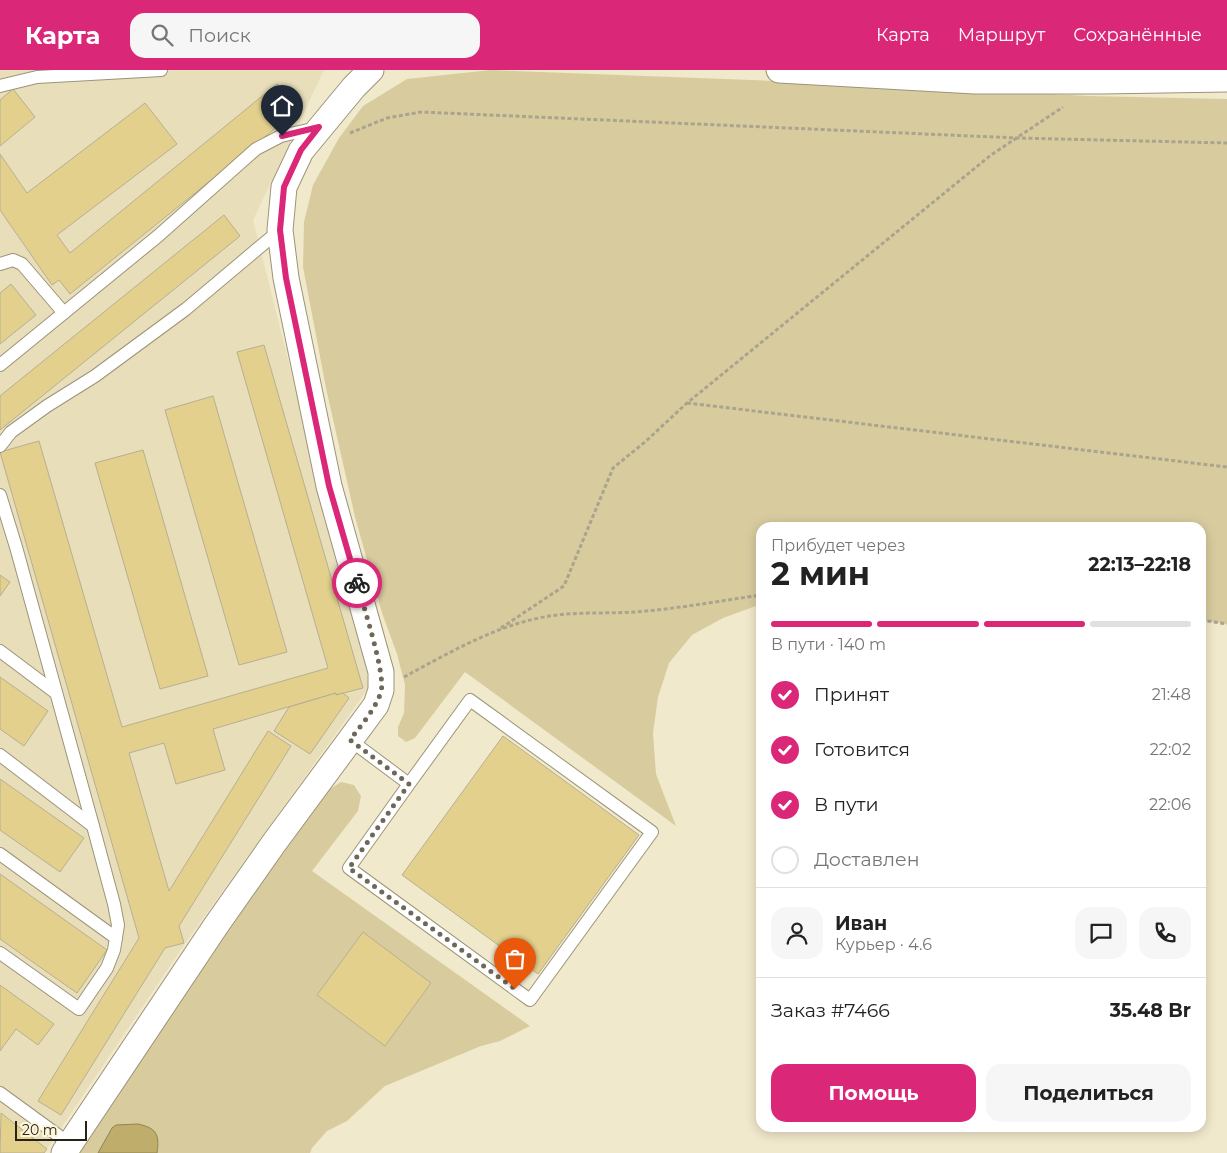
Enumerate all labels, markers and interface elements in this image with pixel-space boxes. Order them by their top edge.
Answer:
search box [130,13,480,58]
text: Карта [25,21,100,50]
icon: search [148,21,176,49]
text: Поиск [188,24,251,47]
text: Карта [876,24,930,46]
text: Маршрут [958,24,1045,46]
text: Сохранённые [1073,24,1202,46]
pin [261,85,303,136]
icon: home [268,92,296,120]
text: Прибудет через [771,536,906,555]
text: 22:13–22:18 [1088,553,1191,576]
text: 2 мин [771,554,870,593]
courier [332,558,382,608]
icon: bike [343,569,371,597]
text: В пути · 140 m [771,635,886,654]
icon: check [771,681,799,709]
text: Принят [814,683,889,706]
text: 21:48 [1152,685,1191,704]
icon: check [771,736,799,764]
text: Готовится [814,738,910,761]
text: 22:02 [1150,740,1191,759]
icon: check [771,791,799,819]
text: В пути [814,793,879,816]
text: 22:06 [1149,795,1191,814]
text: Доставлен [814,848,920,871]
button: person [771,907,823,959]
button: chat [1075,907,1127,959]
button: phone [1139,907,1191,959]
text: Иван [835,912,887,935]
text: Курьер · 4.6 [835,935,932,954]
pin [494,938,536,989]
icon: bag [501,945,529,973]
text: Заказ #7466 [771,999,890,1022]
text: 35.48 Br [1110,999,1191,1022]
button: Помощь [771,1064,976,1122]
button: Поделиться [986,1064,1191,1122]
scale bar [15,1118,88,1141]
text: 20 m [22,1121,58,1139]

